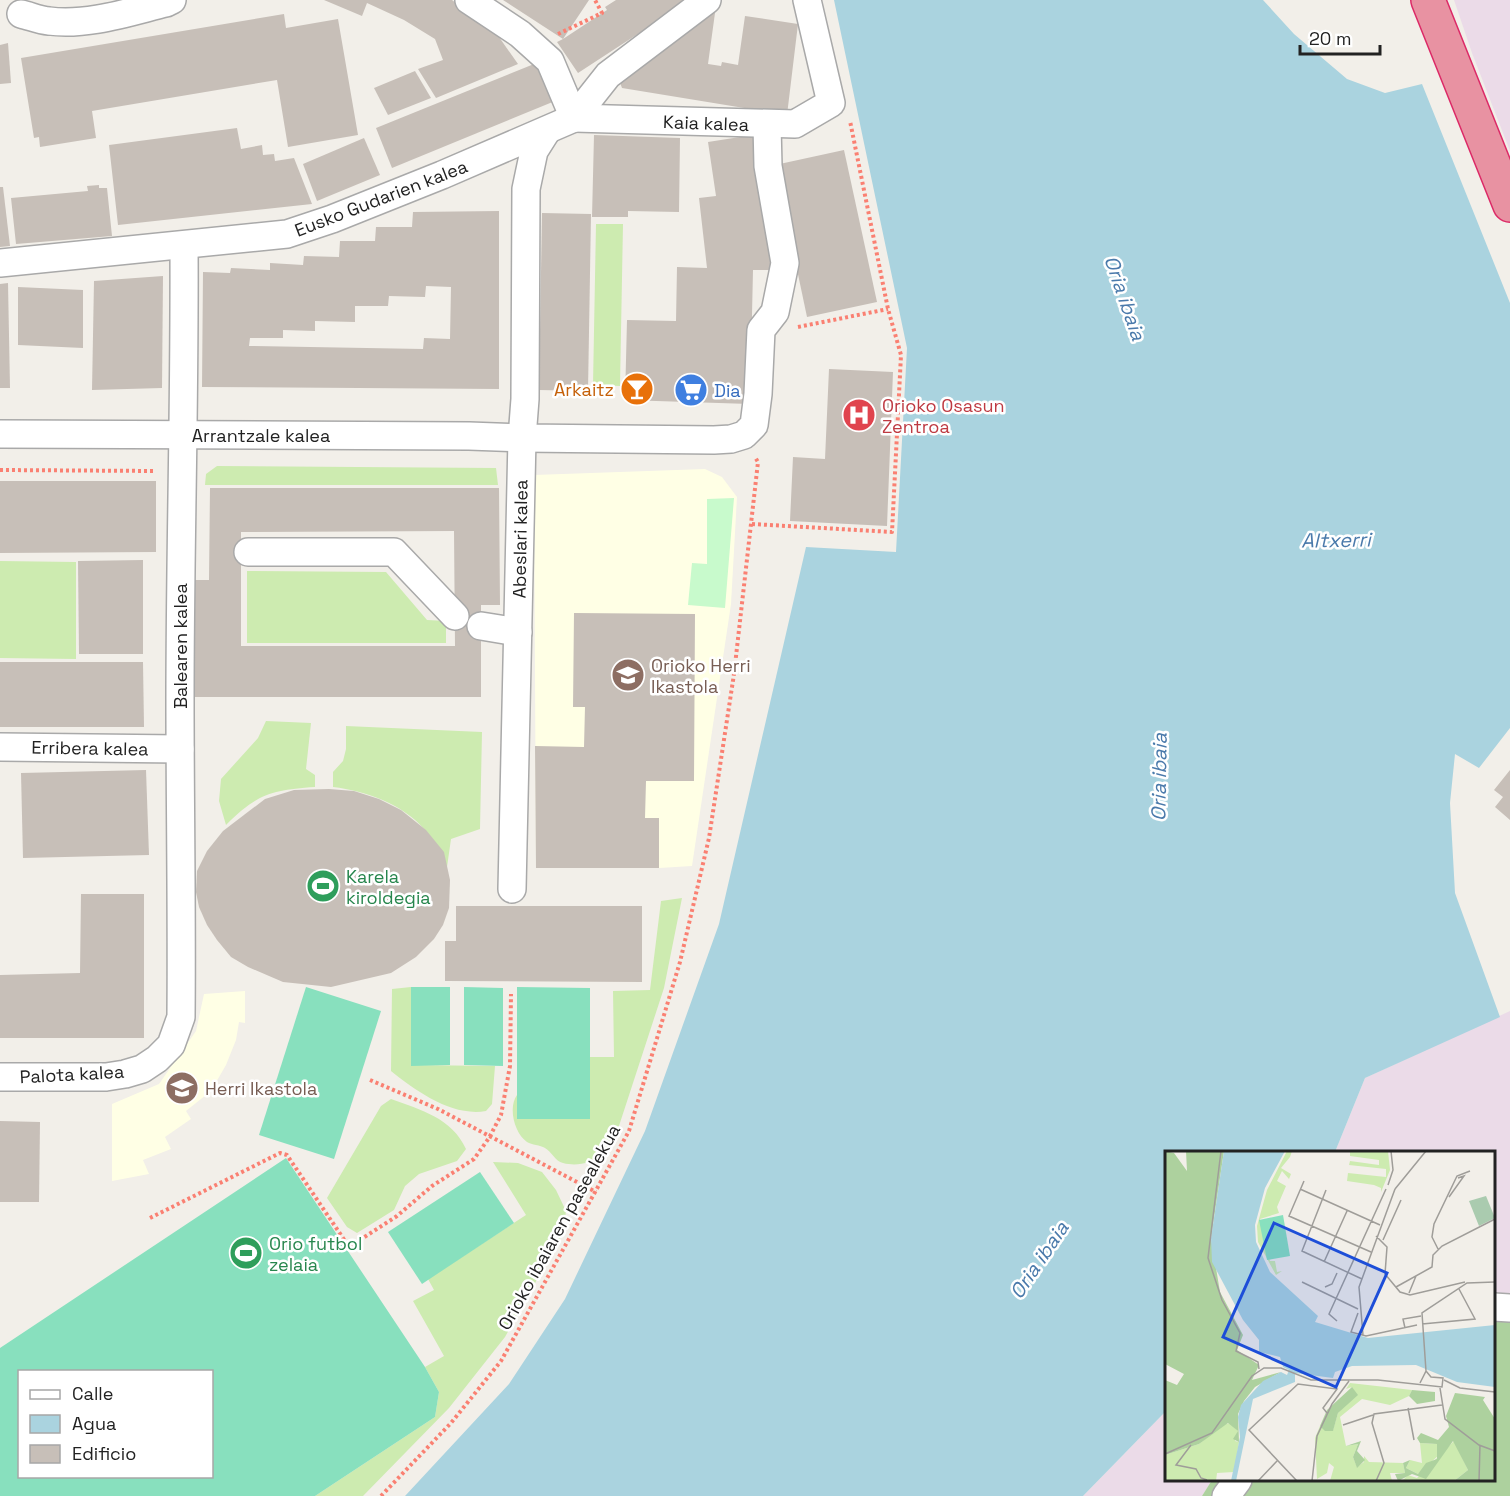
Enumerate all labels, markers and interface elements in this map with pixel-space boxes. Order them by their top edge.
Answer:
scale bar [1300,18,1380,56]
text: 20 m [1309,27,1352,50]
street label: Kaia kalea [663,110,749,136]
street label: Eusko Gudarien kalea [291,154,471,242]
water label: Oria ibaia [1098,252,1152,344]
bar icon: Arkaitz [619,371,655,407]
supermarket icon: Dia [673,372,709,408]
place label: Arkaitz [554,378,614,401]
place label: Dia [714,379,741,402]
place label: Orioko Osasun Zentroa [882,394,1005,438]
hospital icon: Orioko Osasun Zentroa [841,397,877,433]
street label: Arrantzale kalea [192,424,330,447]
street label: Abeslari kalea [507,479,533,599]
water label: Altxerri [1301,526,1373,554]
street label: Balearen kalea [169,583,192,709]
place label: Orioko Herri Ikastola [651,654,751,698]
school or university icon: Orioko Herri Ikastola [610,657,646,693]
water label: Oria ibaia [1145,732,1173,821]
street label: Erribera kalea [31,735,149,761]
place label: Karela kiroldegia [346,865,431,909]
sports icon: Karela kiroldegia [305,868,341,904]
street label: Palota kalea [19,1060,125,1088]
school or university icon: Herri Ikastola [164,1070,200,1106]
place label: Herri Ikastola [205,1077,317,1100]
street label: Orioko ibaiaren pasealekua [493,1120,625,1334]
inset map [1165,1151,1495,1481]
water label: Oria ibaia [1004,1216,1075,1304]
place label: Orio futbol zelaia [269,1232,362,1276]
sports icon: Orio futbol zelaia [228,1235,264,1271]
legend [18,1370,213,1478]
text: Calle [72,1382,113,1405]
text: Agua [72,1412,116,1435]
text: Edificio [72,1442,136,1465]

